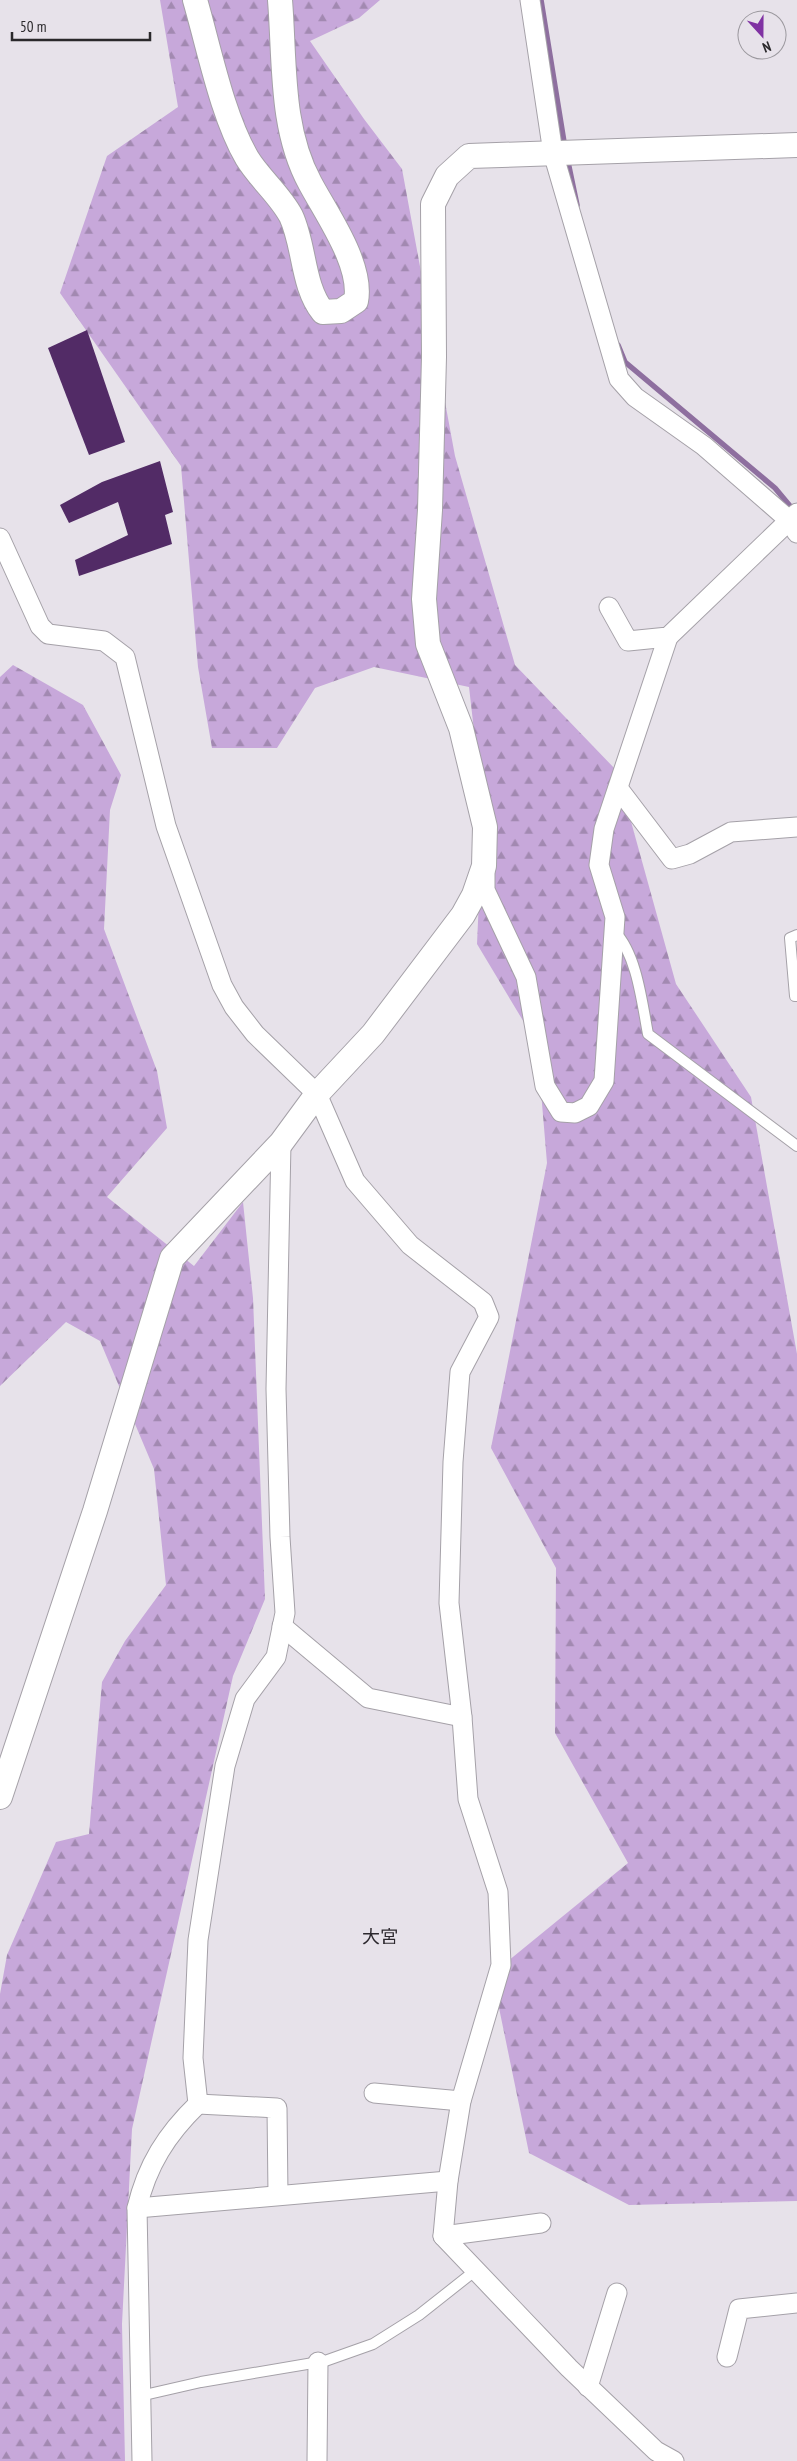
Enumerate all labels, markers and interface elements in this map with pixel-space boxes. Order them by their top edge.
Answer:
scale bar [12,10,150,42]
north arrow [737,10,787,60]
text: 50 m [20,17,46,36]
text: N [760,37,773,57]
district label: 大宮 [362,1925,398,1948]

